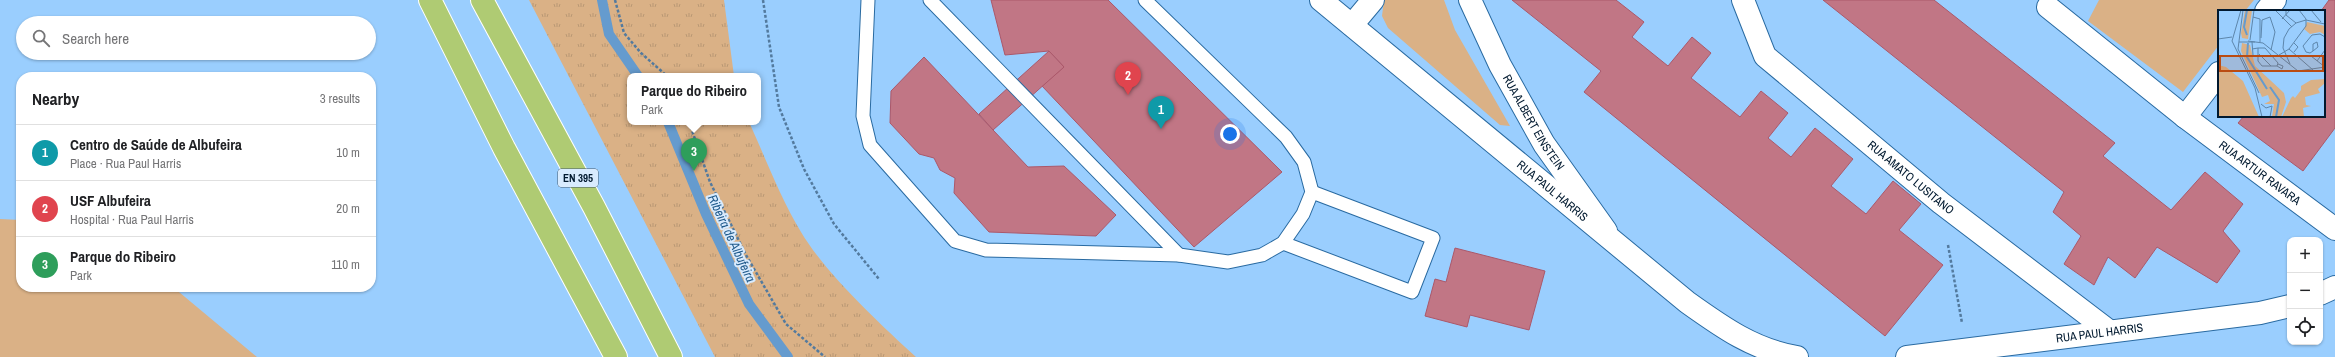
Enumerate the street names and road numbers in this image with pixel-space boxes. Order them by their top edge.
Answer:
street label: RUA ALBERT EINSTEIN [1499,72,1568,173]
street label: RUA AMATO LUSITANO [1864,137,1958,218]
street label: RUA ARTUR RAVARA [2216,137,2304,209]
street label: RUA PAUL HARRIS [1513,157,1592,225]
road number: EN 395 [558,169,598,187]
street label: RUA PAUL HARRIS [2055,320,2144,346]

